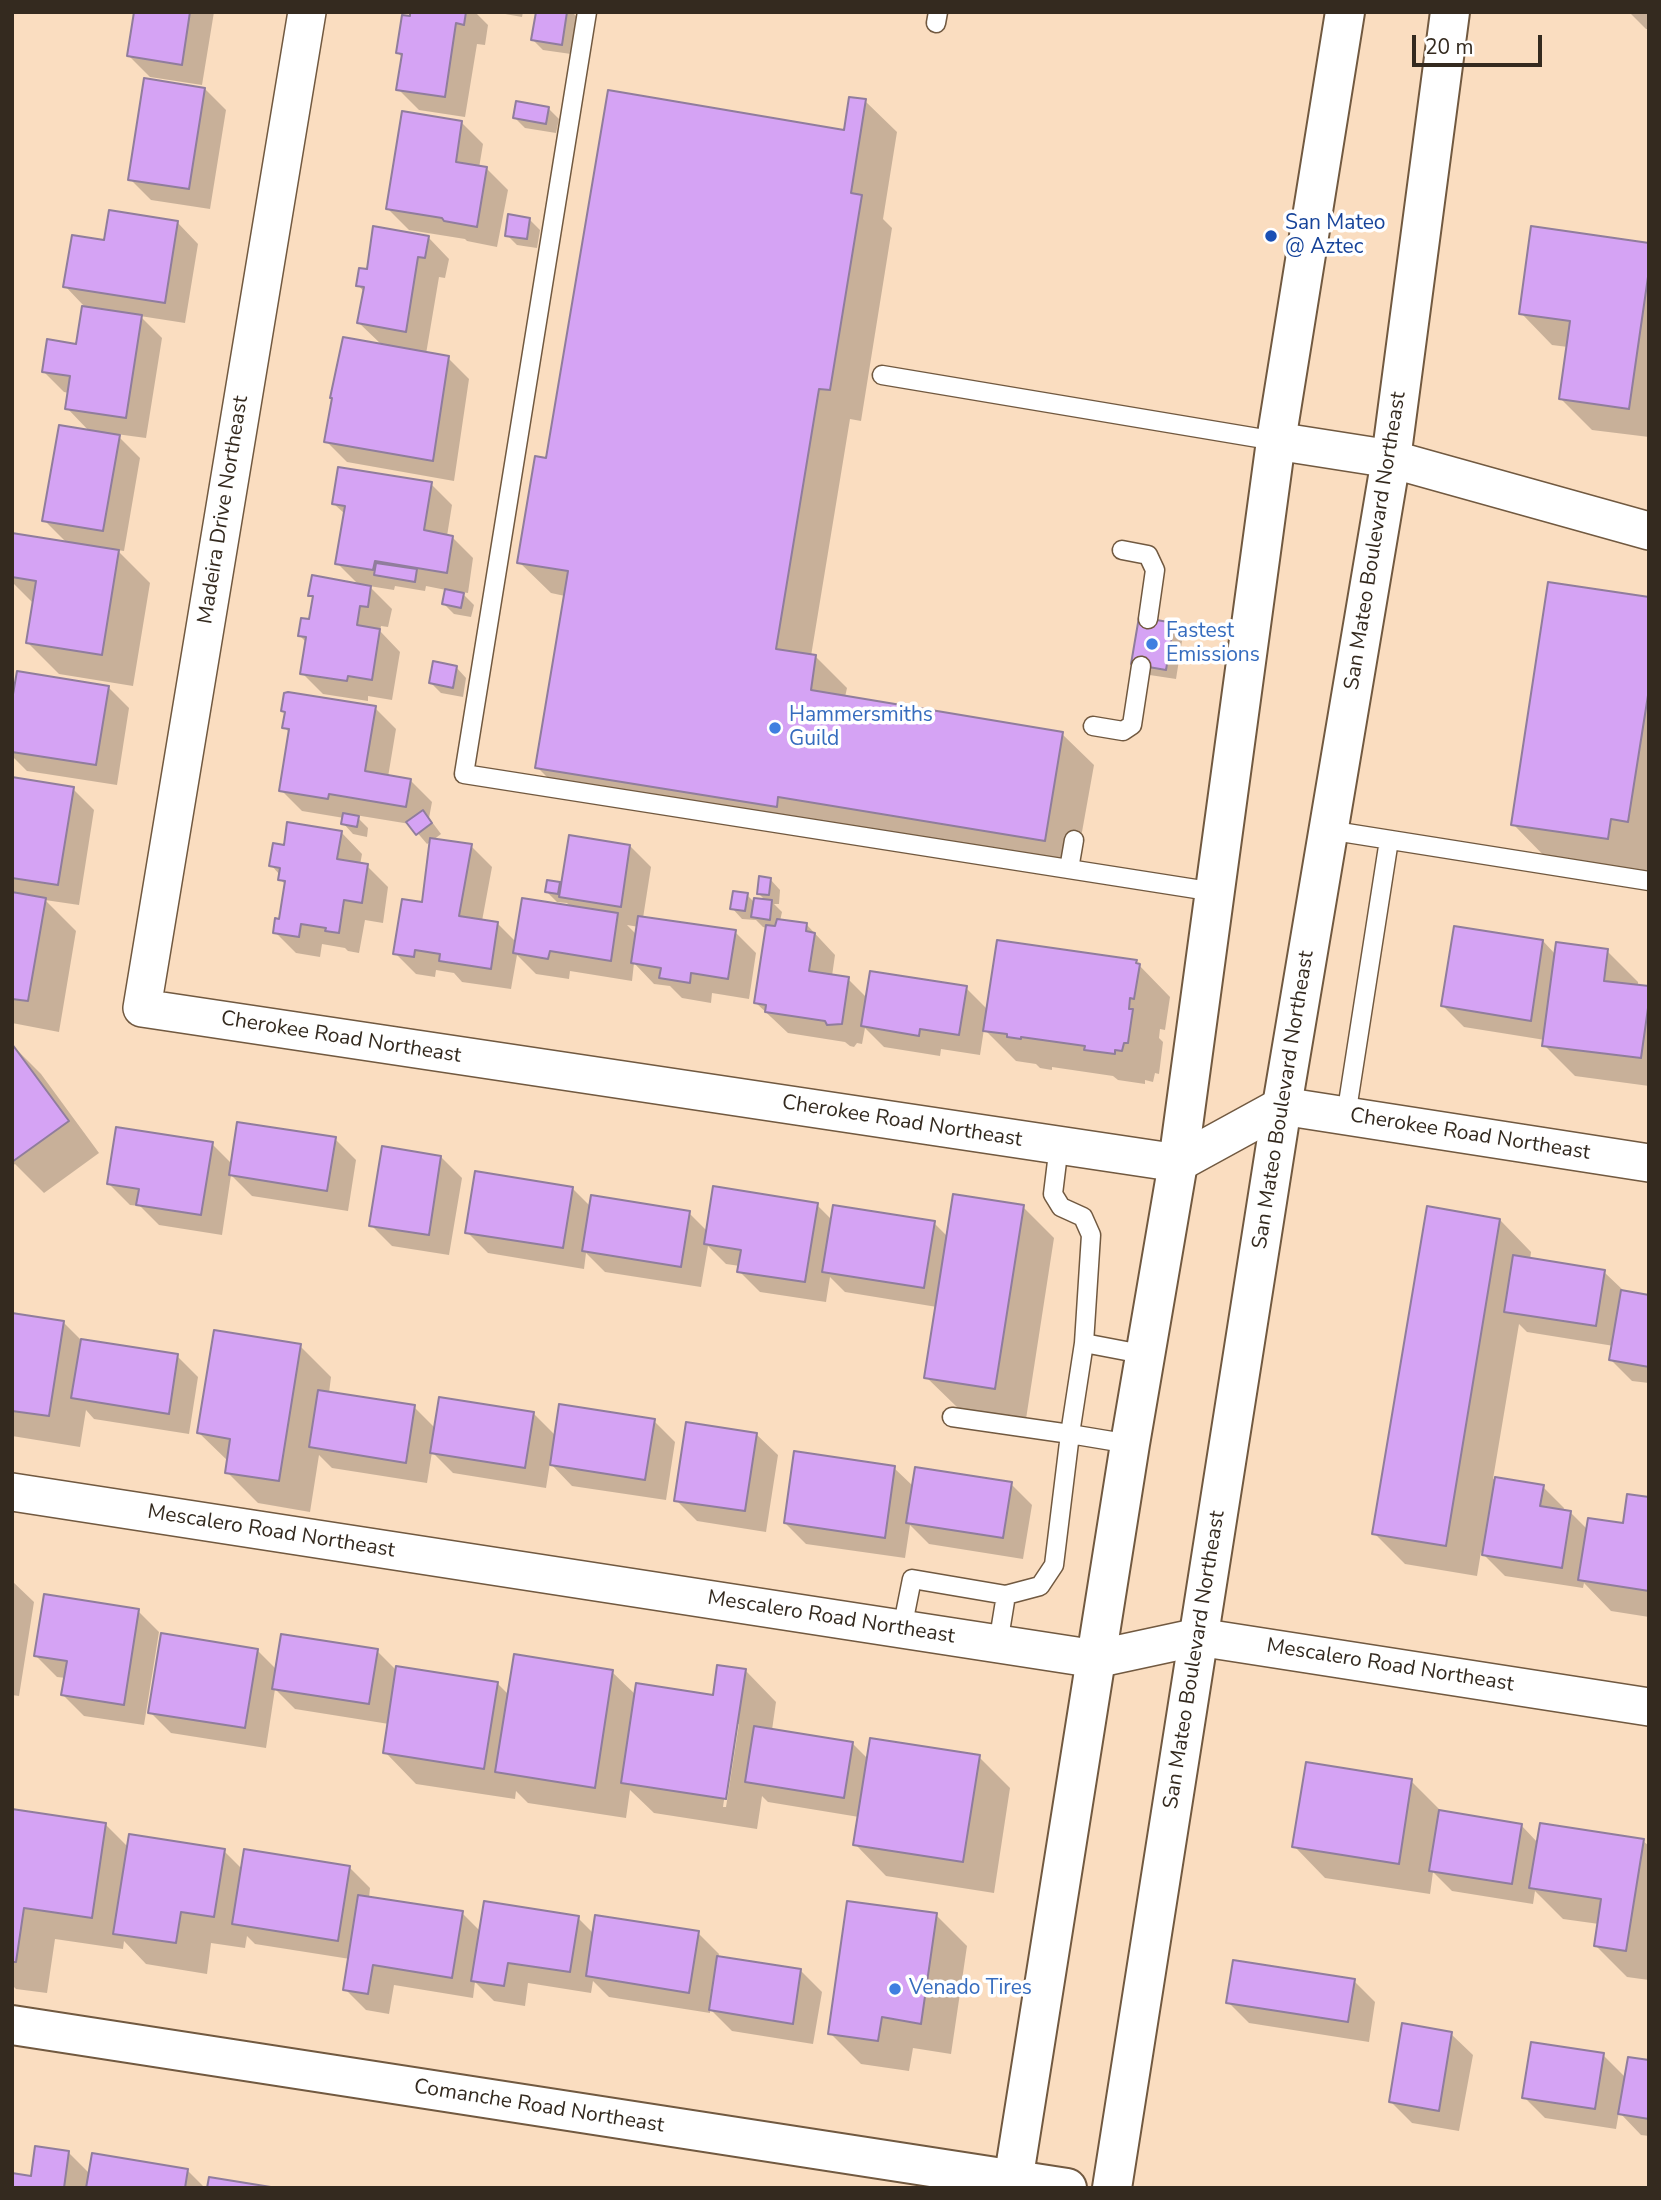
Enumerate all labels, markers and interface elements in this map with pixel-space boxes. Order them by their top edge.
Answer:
scale bar [1416,21,1546,65]
text: 20 m [1425,33,1474,61]
place label: San Mateo @ Aztec [1285,211,1386,261]
marker: San Mateo @ Aztec [1263,228,1279,244]
street label: San Mateo Boulevard Northeast [1340,390,1412,692]
street label: Madeira Drive Northeast [194,394,254,626]
place label: Fastest Emissions [1166,619,1260,669]
marker: Fastest Emissions [1144,636,1160,652]
place label: Hammersmiths Guild [789,703,933,753]
marker: Hammersmiths Guild [767,720,783,736]
street label: San Mateo Boulevard Northeast [1248,949,1320,1251]
street label: Cherokee Road Northeast [219,1007,463,1069]
street label: Cherokee Road Northeast [780,1091,1024,1153]
street label: Cherokee Road Northeast [1348,1104,1592,1166]
street label: Mescalero Road Northeast [145,1500,397,1564]
street label: San Mateo Boulevard Northeast [1159,1509,1231,1811]
street label: Mescalero Road Northeast [705,1586,957,1650]
street label: Mescalero Road Northeast [1264,1634,1516,1698]
place label: Venado Tires [909,1976,1032,2002]
marker: Venado Tires [887,1981,903,1997]
street label: Comanche Road Northeast [412,2075,666,2139]

